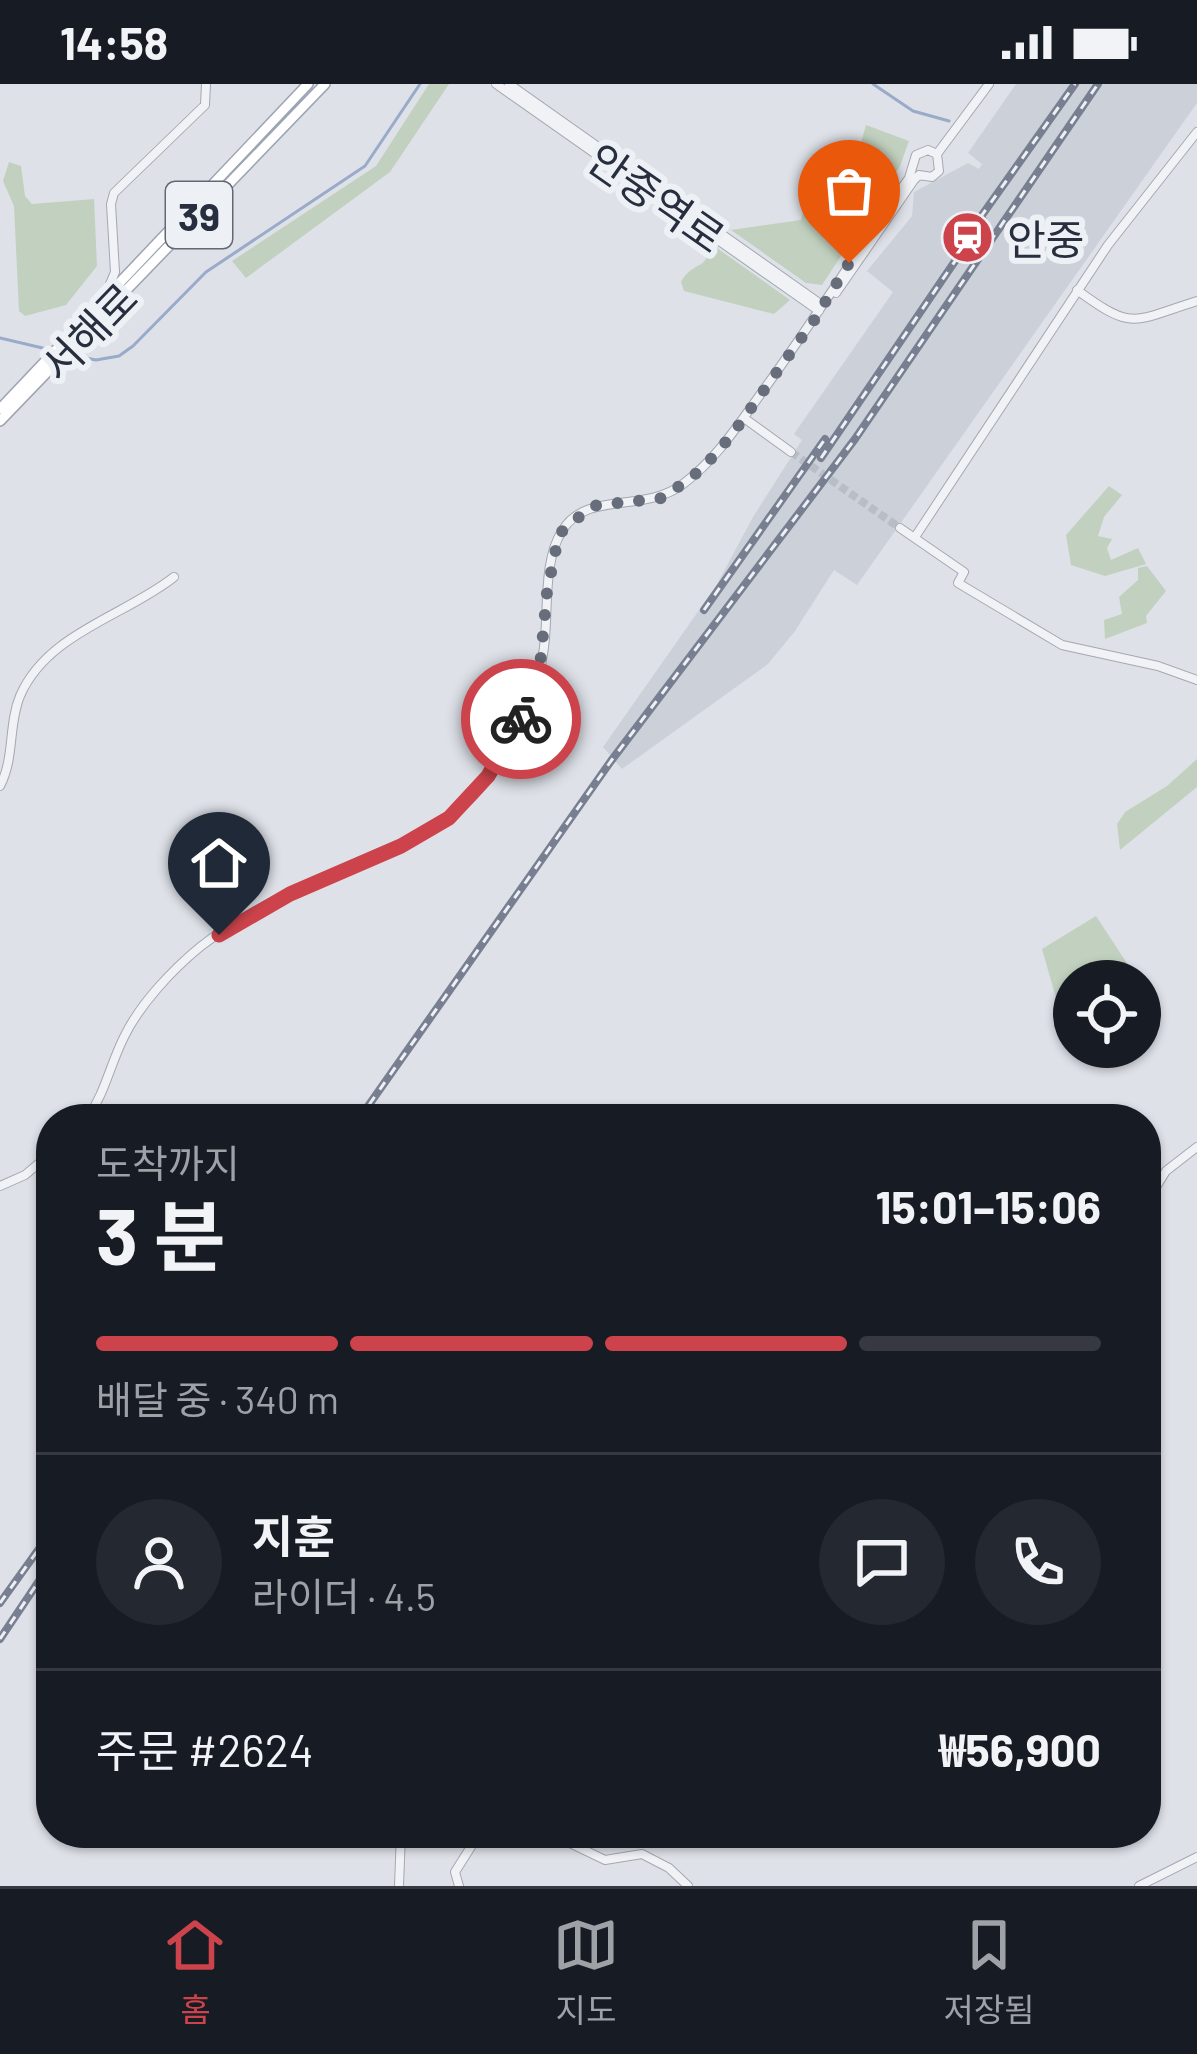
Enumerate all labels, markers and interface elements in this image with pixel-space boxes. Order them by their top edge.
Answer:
text: 14:58 [60,15,168,69]
street label: 안중역로 [579,132,735,262]
pin [798,140,900,263]
icon: bag [816,158,882,224]
road number: 39 [166,182,232,248]
station icon: 안중 [940,210,996,266]
place label: 안중 [1007,213,1084,263]
street label: 서해로 [30,272,146,390]
courier [461,659,581,779]
icon: bike [488,686,554,752]
pin [168,812,270,935]
icon: home [186,830,252,896]
map controls [1053,960,1161,1068]
button: locate [1053,960,1161,1068]
text: 도착까지 [96,1139,240,1186]
text: 15:01–15:06 [876,1179,1101,1233]
text: 3 분 [96,1187,225,1281]
text: 배달 중 · 340 m [96,1375,339,1422]
button: person [96,1499,222,1625]
button: chat [819,1499,945,1625]
button: phone [975,1499,1101,1625]
text: 지훈 [252,1508,335,1562]
text: 라이더 · 4.5 [252,1572,436,1619]
text: 주문 #2624 [96,1722,314,1776]
text: ₩56,900 [939,1722,1101,1776]
tab: 홈 [162,1912,228,2032]
tab: 지도 [553,1912,619,2032]
tab: 저장됨 [944,1912,1035,2032]

